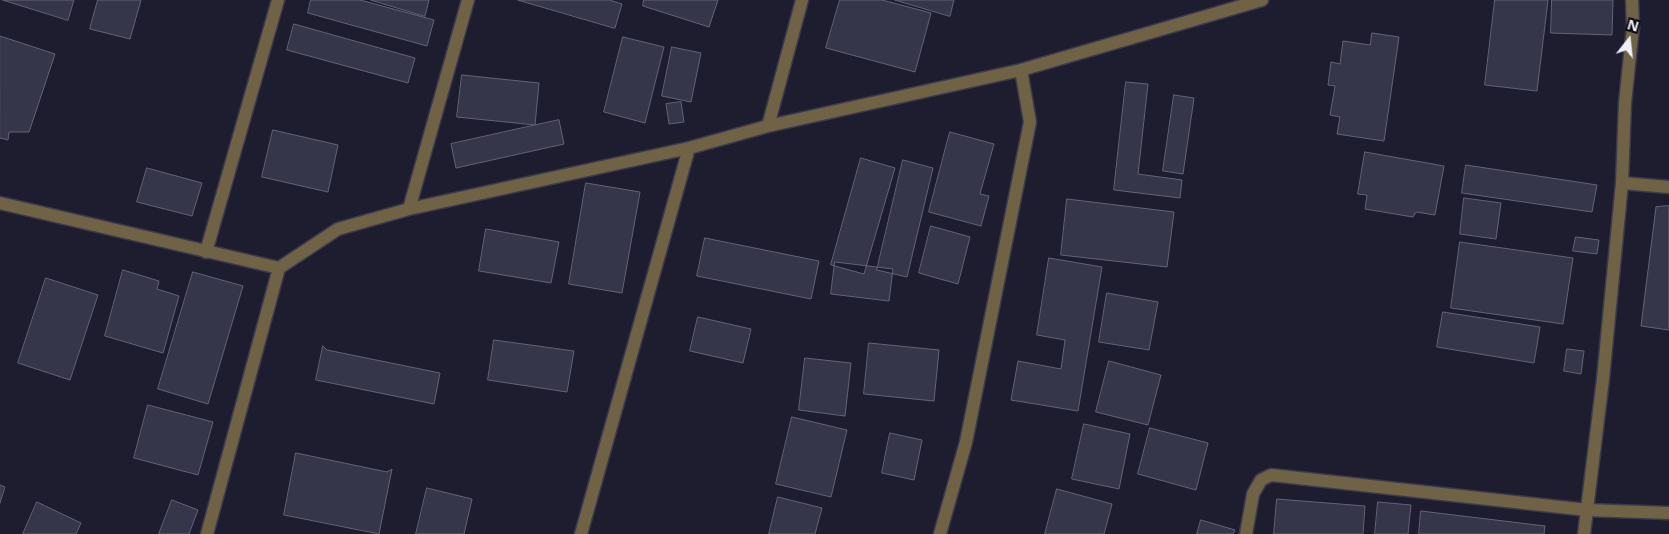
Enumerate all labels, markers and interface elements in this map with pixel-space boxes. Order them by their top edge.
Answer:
text: N [1625,14,1641,36]
north arrow [1604,15,1654,65]

